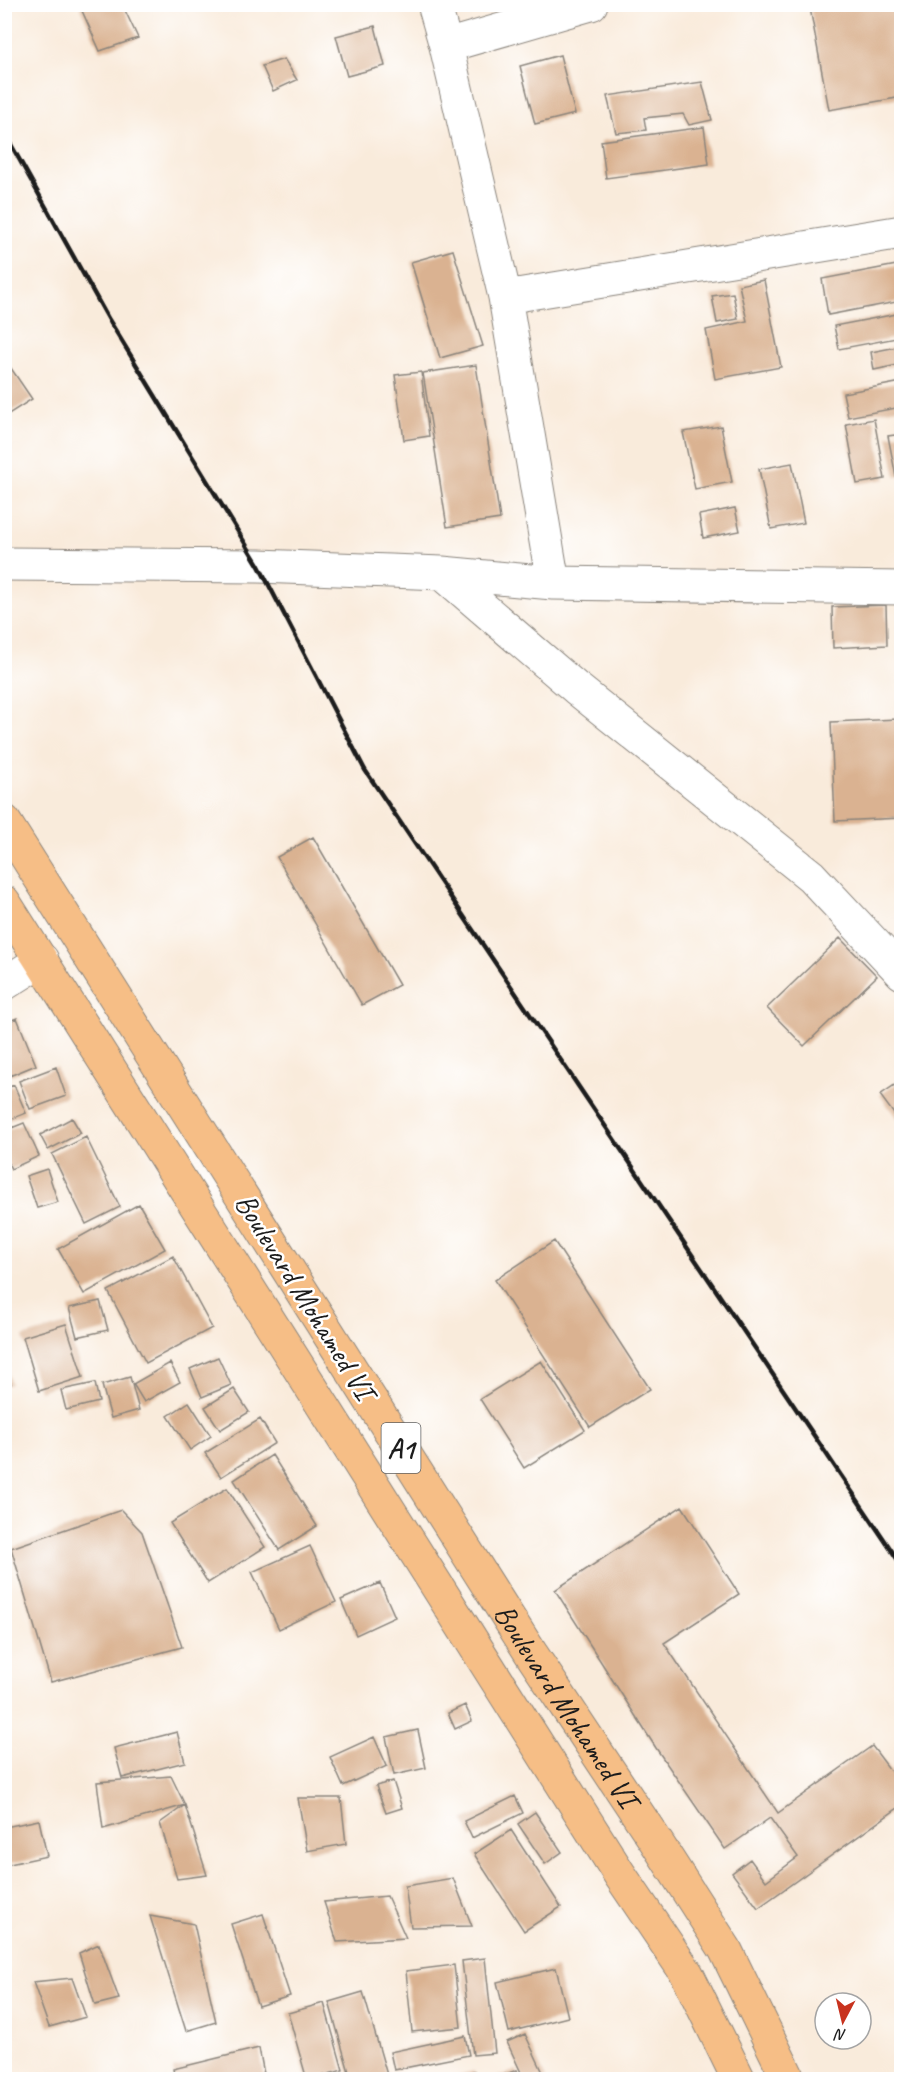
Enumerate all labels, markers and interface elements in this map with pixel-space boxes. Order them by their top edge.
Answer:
street label: Boulevard Mohamed VI [227,1186,387,1412]
road number: A1 [382,1423,420,1473]
street label: Boulevard Mohamed VI [486,1597,651,1820]
north arrow [813,1991,873,2051]
text: N [832,2024,847,2045]

